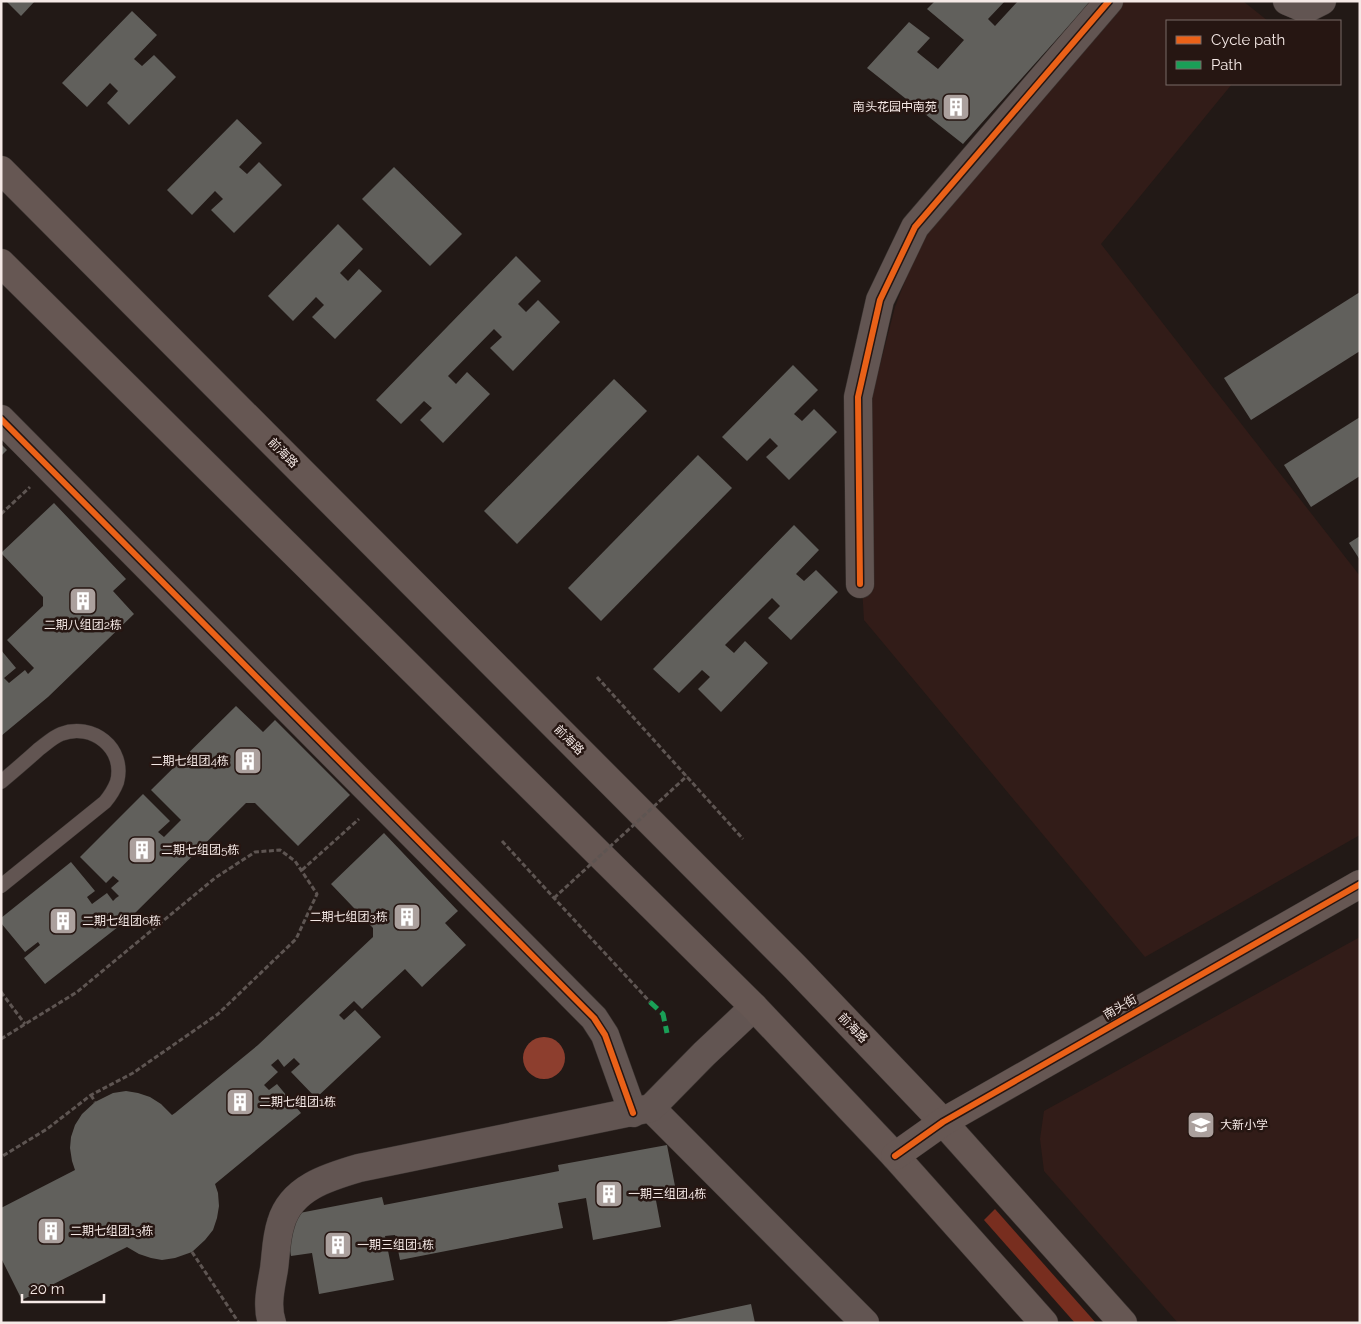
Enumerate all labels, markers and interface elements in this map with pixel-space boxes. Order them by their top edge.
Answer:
legend [1166,20,1341,85]
text: Cycle path [1211,31,1285,49]
text: Path [1211,56,1242,74]
building icon: 南头花园中南苑 [941,92,971,122]
place label: 南头花园中南苑 [853,100,937,114]
street label: 前海路 [265,435,301,471]
building icon: 二期八组团2栋 [68,586,98,616]
place label: 二期八组团2栋 [44,618,122,632]
street label: 前海路 [551,722,587,758]
building icon: 二期七组团4栋 [233,746,263,776]
place label: 二期七组团4栋 [150,754,229,768]
building icon: 二期七组团5栋 [127,835,157,865]
place label: 二期七组团5栋 [161,843,240,857]
building icon: 二期七组团3栋 [392,902,422,932]
building icon: 二期七组团6栋 [48,906,78,936]
place label: 二期七组团3栋 [310,910,388,924]
place label: 二期七组团6栋 [82,914,161,928]
street label: 南头街 [1101,992,1139,1022]
street label: 前海路 [835,1010,871,1046]
building icon: 二期七组团1栋 [225,1087,255,1117]
place label: 二期七组团1栋 [259,1095,336,1109]
school or university icon: 大新小学 [1186,1110,1216,1140]
place label: 大新小学 [1220,1118,1268,1132]
building icon: 一期三组团4栋 [594,1179,624,1209]
place label: 一期三组团4栋 [628,1187,707,1201]
building icon: 二期七组团13栋 [36,1216,66,1246]
place label: 二期七组团13栋 [70,1224,154,1238]
building icon: 一期三组团1栋 [323,1230,353,1260]
place label: 一期三组团1栋 [357,1238,434,1252]
scale bar [22,1272,105,1304]
text: 20 m [30,1280,65,1298]

